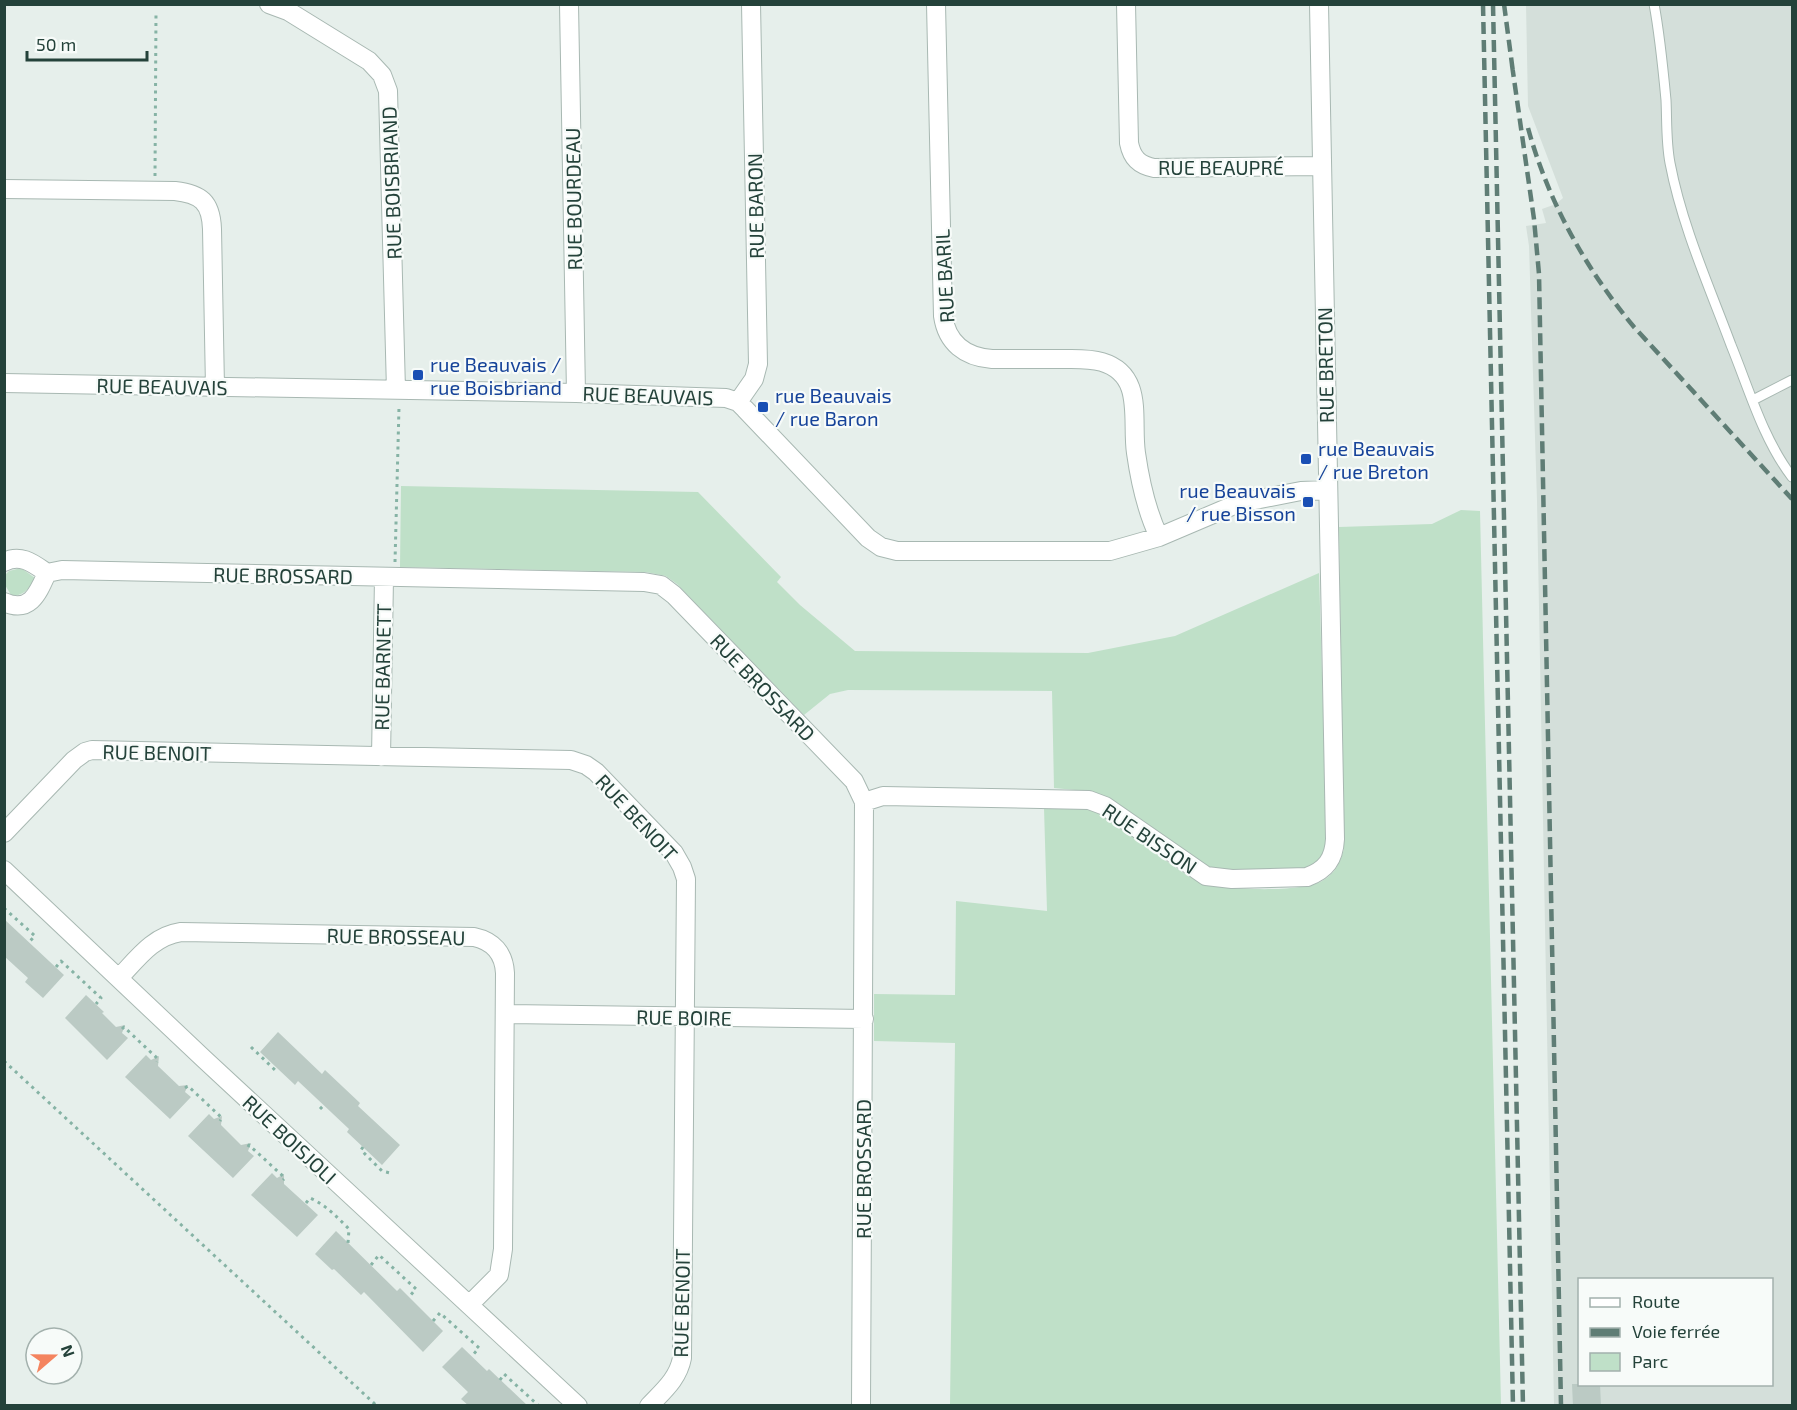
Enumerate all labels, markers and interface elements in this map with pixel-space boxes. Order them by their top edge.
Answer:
scale bar [27,24,147,62]
text: 50 m [36,33,76,55]
street label: RUE BOISBRIAND [376,106,406,260]
street label: RUE BOURDEAU [560,127,586,271]
street label: RUE BARON [742,153,768,259]
street label: RUE BEAUPRÉ [1158,155,1284,179]
street label: RUE BARIL [930,228,958,324]
street label: RUE BRETON [1312,307,1338,423]
place label: rue Beauvais / rue Boisbriand [430,352,562,399]
marker: rue Beauvais / rue Boisbriand [411,368,425,382]
street label: RUE BEAUVAIS [96,373,228,399]
street label: RUE BEAUVAIS [582,381,714,409]
place label: rue Beauvais / rue Baron [775,383,892,430]
marker: rue Beauvais / rue Baron [756,400,770,414]
place label: rue Beauvais / rue Breton [1318,436,1435,483]
marker: rue Beauvais / rue Breton [1299,452,1313,466]
place label: rue Beauvais / rue Bisson [1179,478,1296,525]
marker: rue Beauvais / rue Bisson [1301,495,1315,509]
street label: RUE BROSSARD [213,562,353,588]
street label: RUE BARNETT [369,603,395,731]
street label: RUE BROSSARD [706,628,820,746]
street label: RUE BENOIT [102,739,212,765]
street label: RUE BENOIT [591,769,683,865]
street label: RUE BISSON [1098,798,1202,878]
street label: RUE BROSSEAU [326,923,466,949]
street label: RUE BOIRE [636,1004,732,1030]
street label: RUE BOISJOLI [238,1090,342,1188]
street label: RUE BROSSARD [851,1099,875,1239]
street label: RUE BENOIT [668,1248,694,1358]
legend [1578,1278,1773,1386]
text: Route [1632,1290,1680,1312]
text: Voie ferrée [1632,1320,1720,1342]
north arrow [24,1326,84,1386]
text: N [58,1342,79,1359]
text: Parc [1632,1350,1668,1372]

